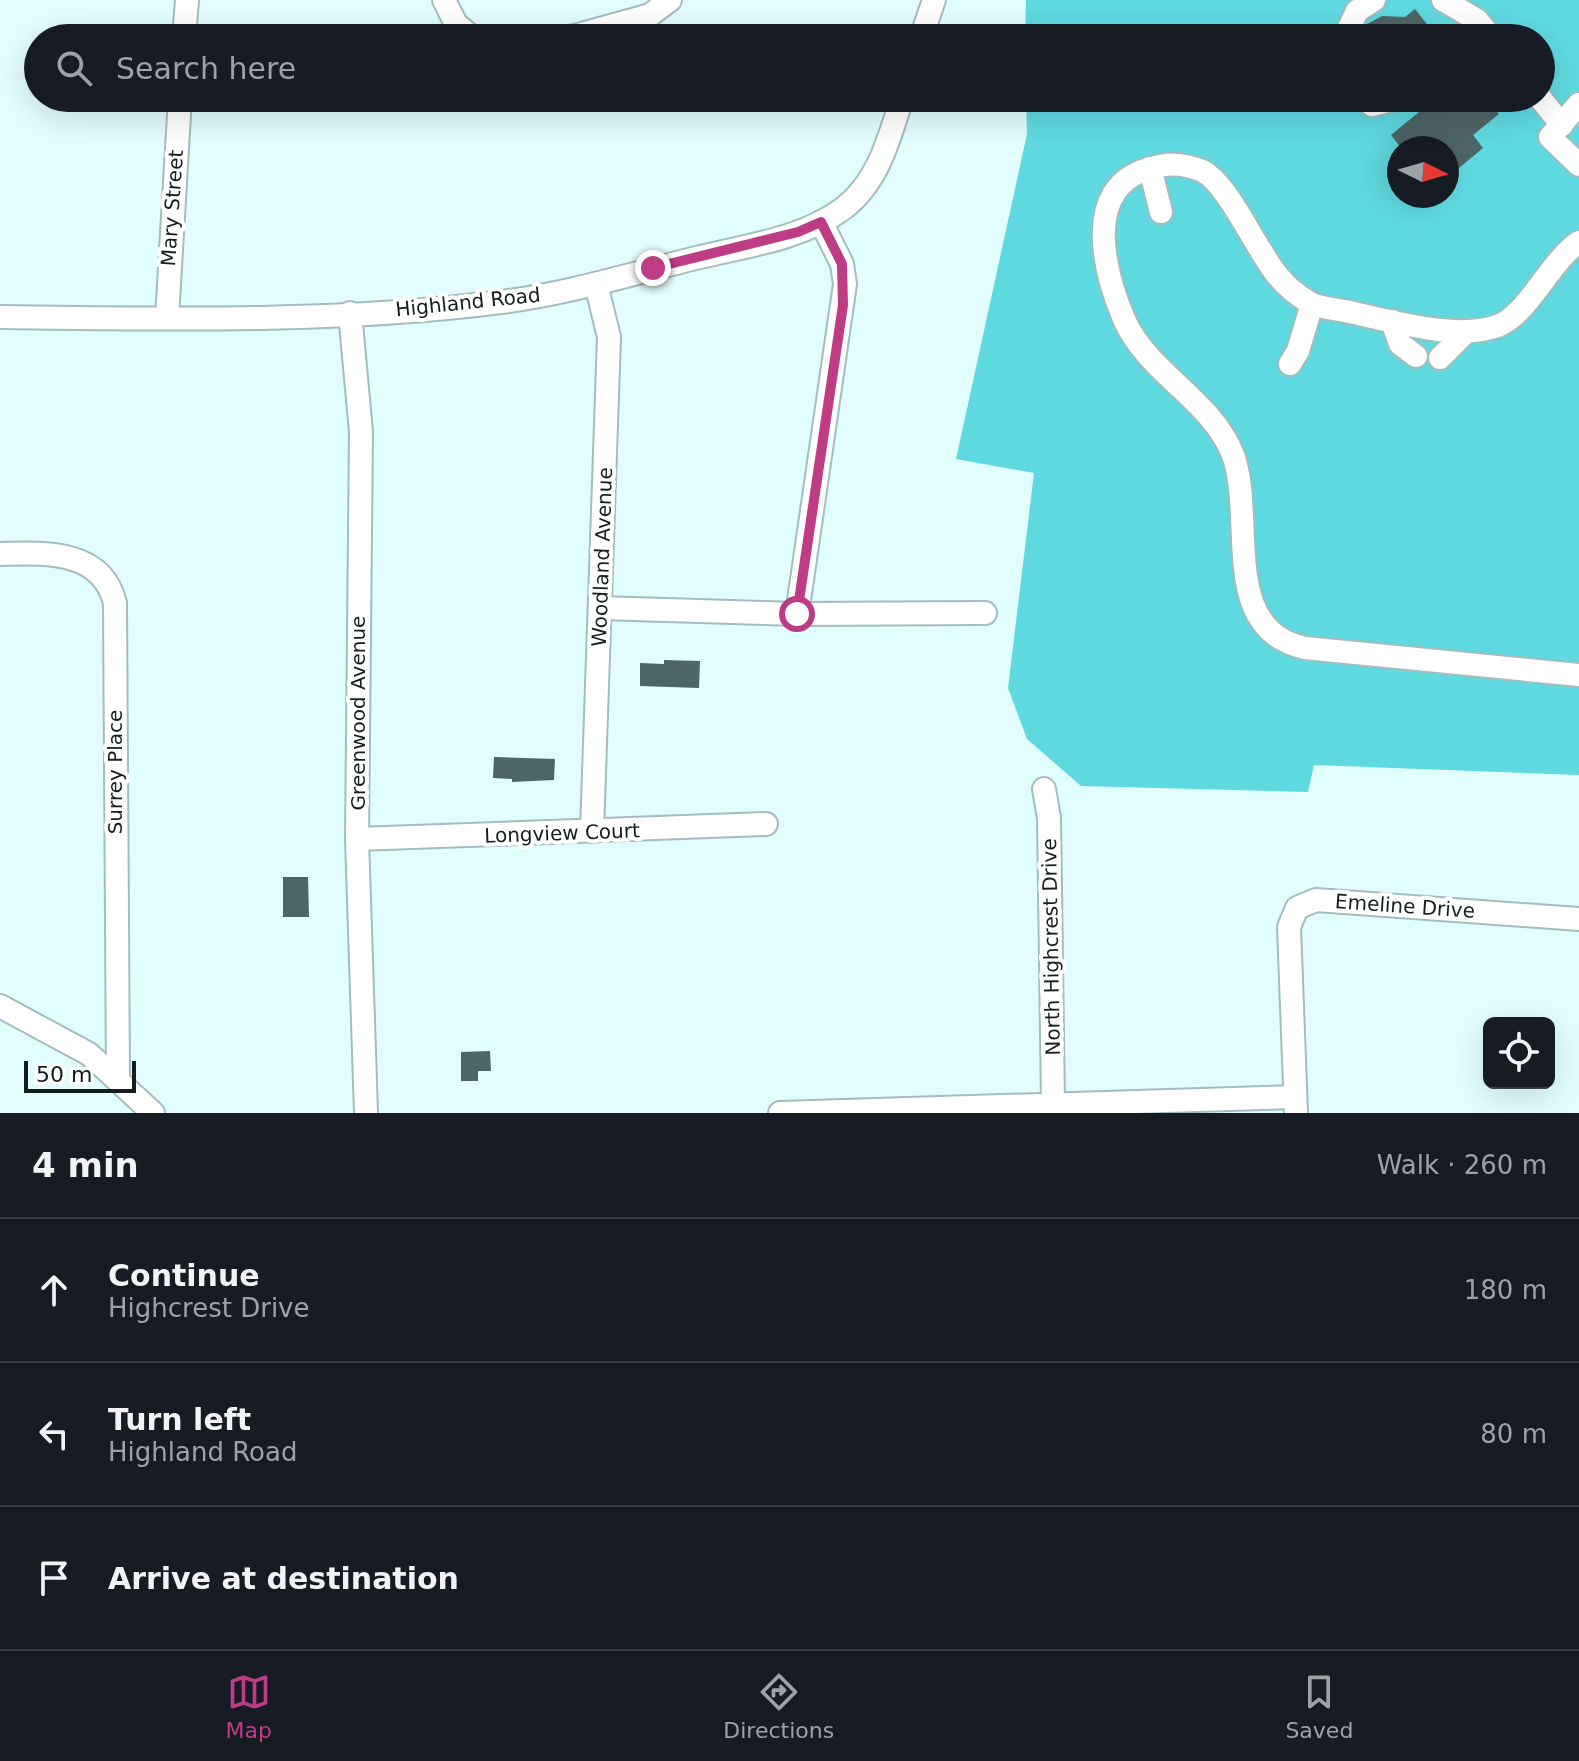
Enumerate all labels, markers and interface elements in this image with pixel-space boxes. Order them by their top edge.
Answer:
search box [24,24,1555,112]
icon: search [52,46,96,90]
text: Search here [116,51,296,86]
north arrow [1387,136,1459,208]
street label: Mary Street [156,149,188,267]
route end [635,250,671,286]
street label: Highland Road [394,282,542,322]
street label: Woodland Avenue [587,467,617,647]
route start [779,596,815,632]
street label: Greenwood Avenue [346,616,370,810]
street label: Surrey Place [103,710,127,834]
street label: Longview Court [484,818,640,848]
street label: North Highcrest Drive [1037,838,1065,1056]
street label: Emeline Drive [1334,889,1476,923]
map controls [1483,1017,1555,1089]
button: locate [1483,1017,1555,1089]
scale bar [24,1057,136,1093]
text: 50 m [36,1062,92,1087]
text: 4 min [32,1145,139,1185]
text: Walk · 260 m [1377,1150,1547,1180]
text: Continue [108,1258,260,1293]
icon: ahead [32,1268,76,1312]
text: 180 m [1464,1275,1547,1305]
text: Highcrest Drive [108,1293,310,1323]
text: Turn left [108,1402,251,1437]
icon: left [32,1412,76,1456]
text: 80 m [1480,1419,1547,1449]
text: Highland Road [108,1437,297,1467]
icon: arrive [32,1556,76,1600]
text: Arrive at destination [108,1561,459,1596]
tab: Map [226,1670,272,1743]
tab: Directions [723,1670,834,1743]
tab: Saved [1285,1670,1353,1743]

